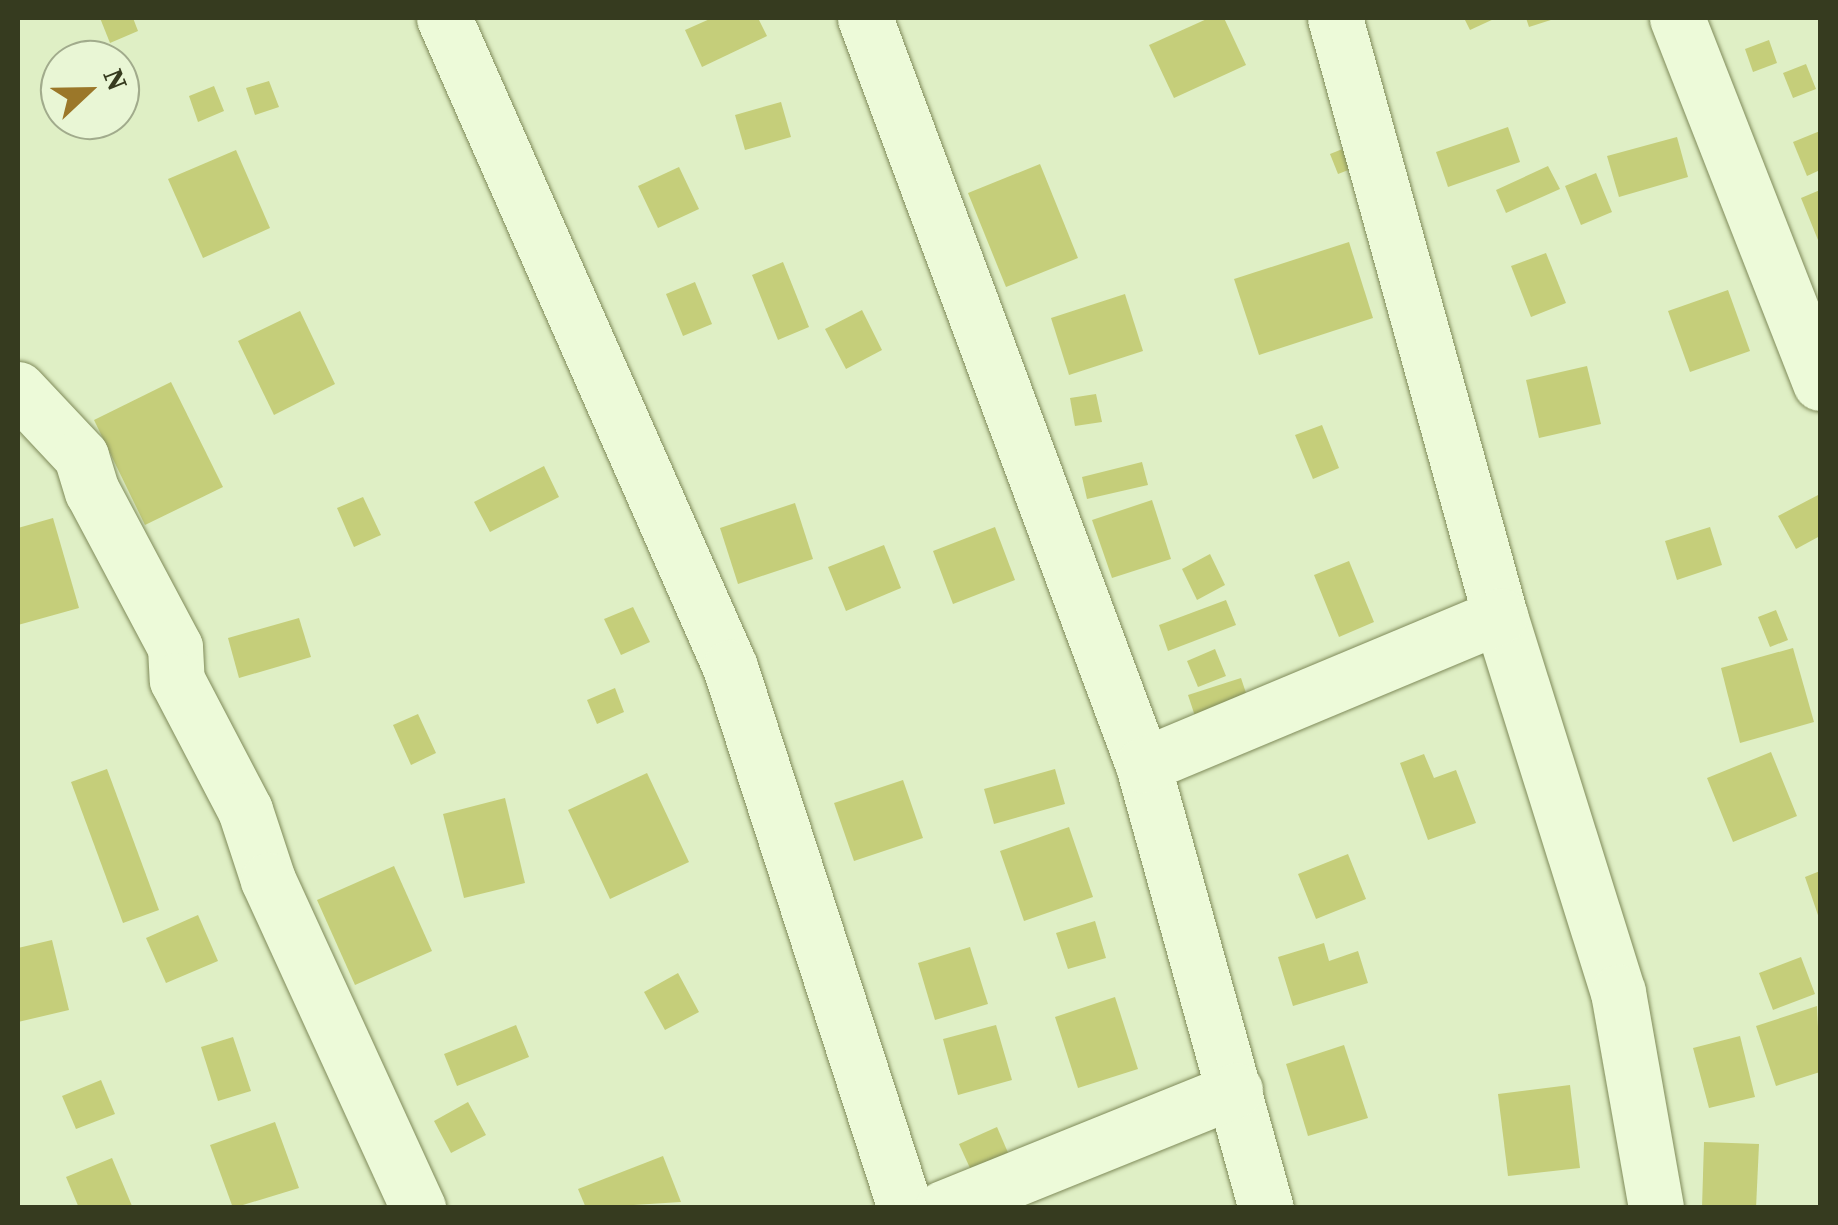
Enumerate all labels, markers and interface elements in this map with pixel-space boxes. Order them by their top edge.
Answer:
north arrow [40,40,140,140]
text: N [95,63,137,96]

